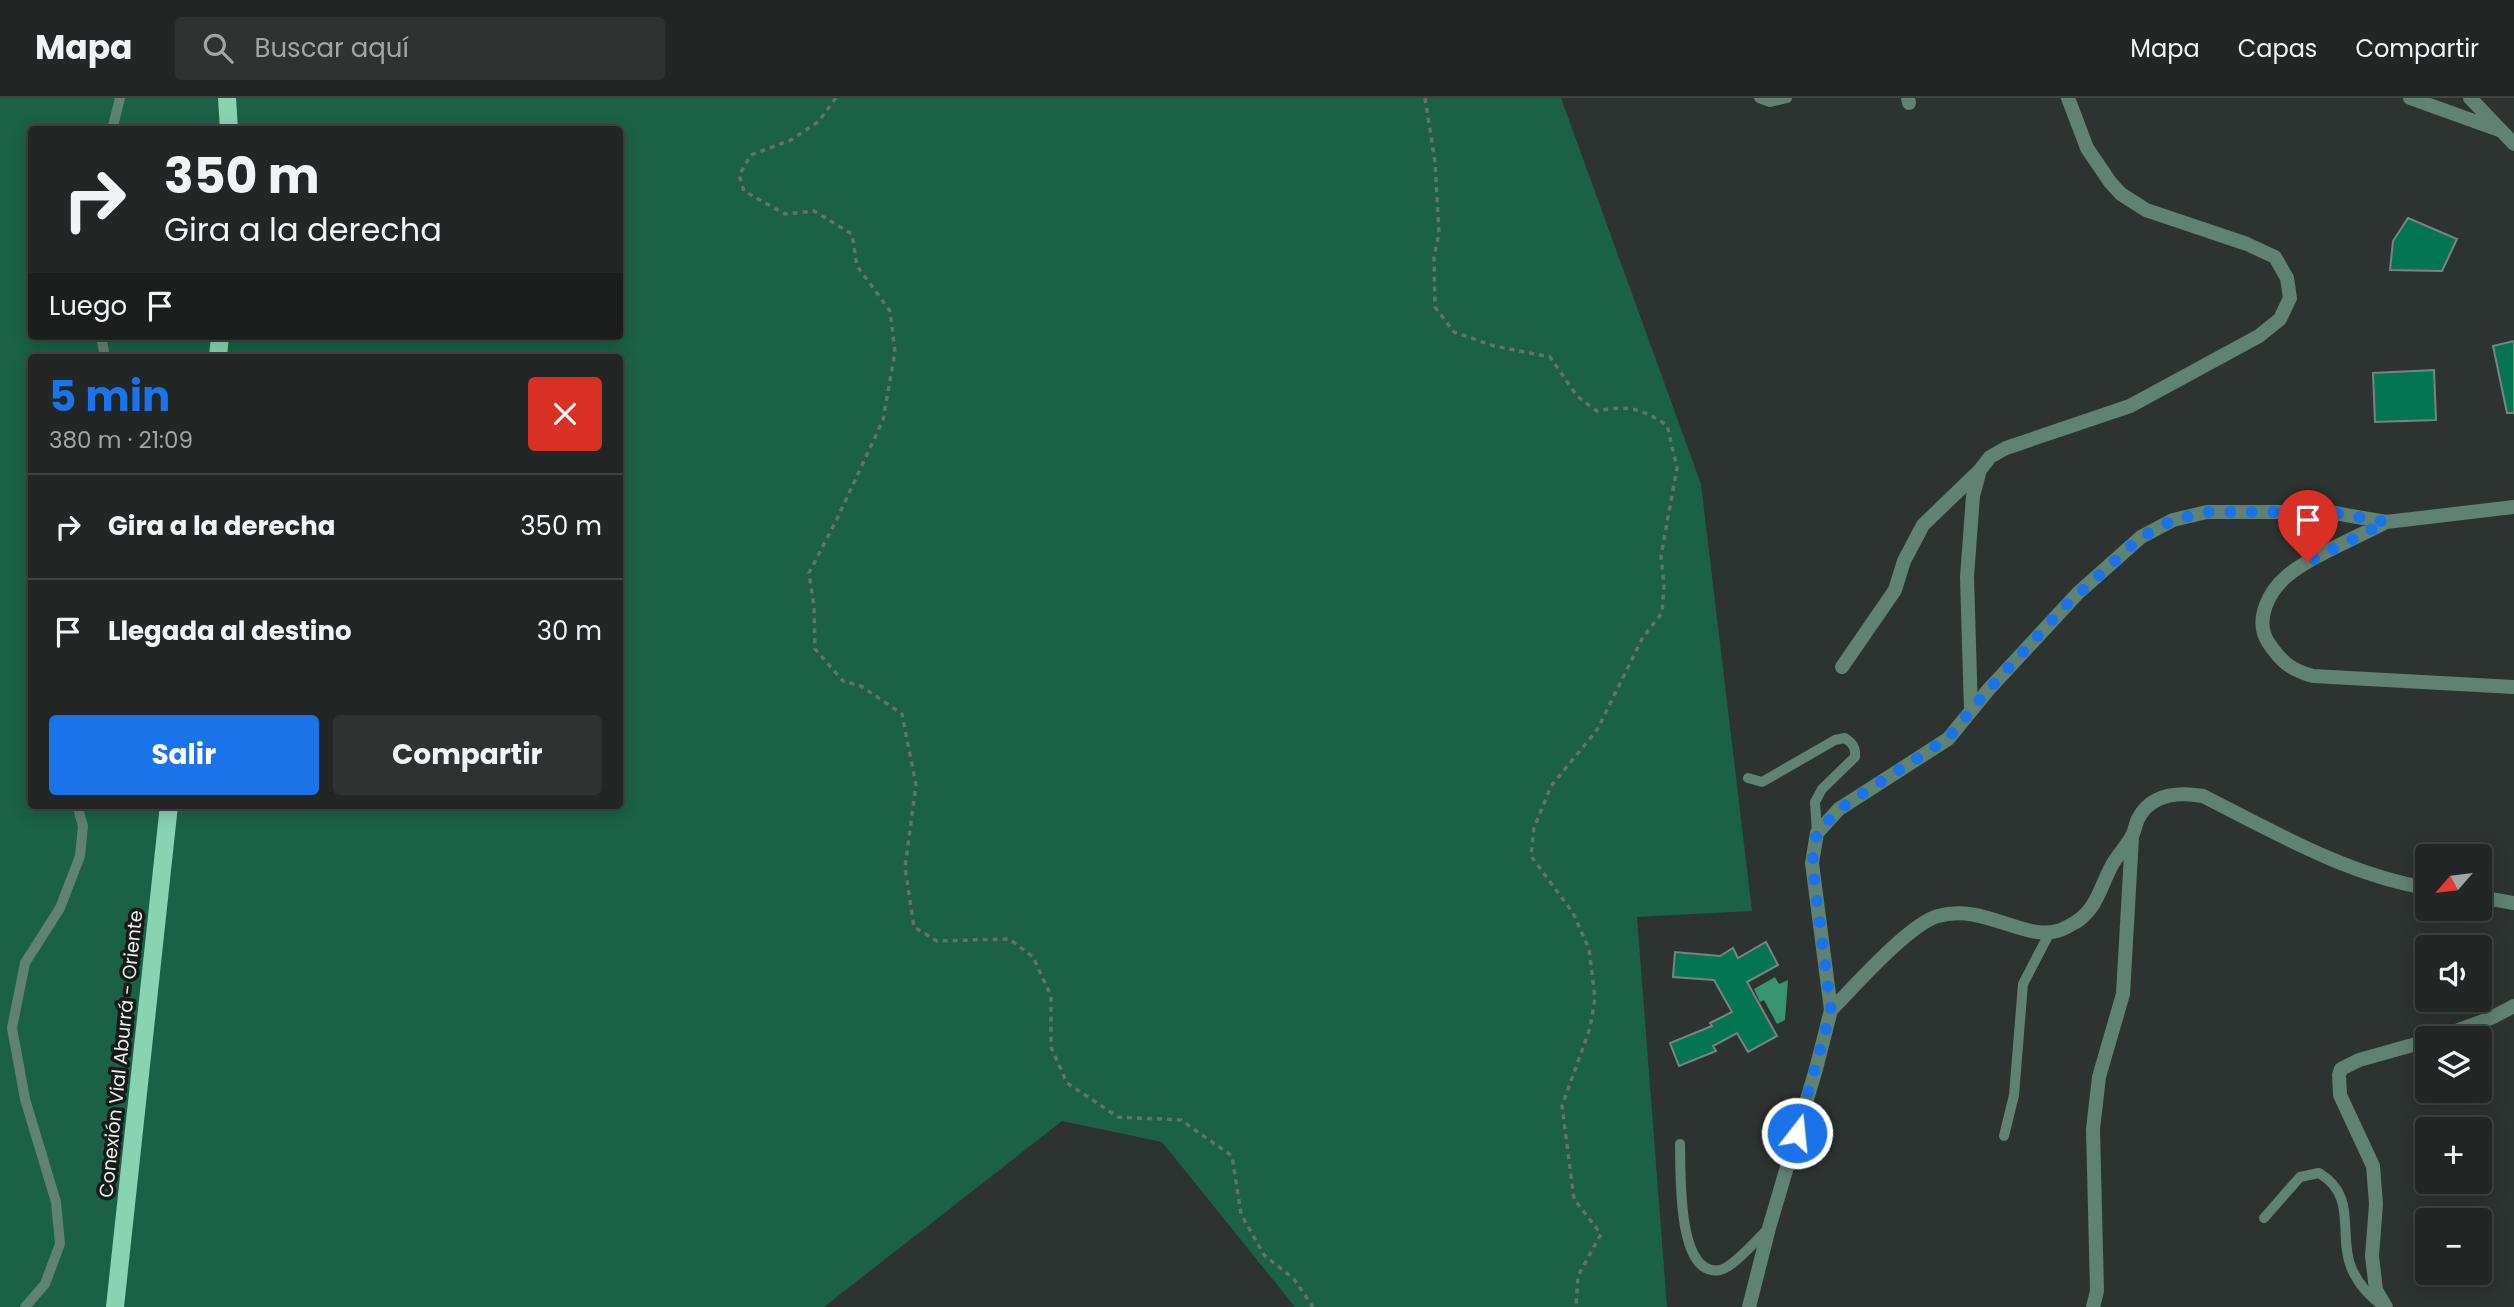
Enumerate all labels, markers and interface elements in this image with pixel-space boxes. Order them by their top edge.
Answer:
search box [175,17,665,80]
text: Mapa [35,24,133,71]
icon: search [199,29,237,67]
text: Buscar aquí [255,30,409,66]
text: Mapa [2130,32,2200,65]
text: Capas [2238,32,2317,65]
text: Compartir [2355,32,2479,65]
text: 350 m [164,142,320,210]
icon: right [49,154,140,245]
text: Gira a la derecha [164,207,442,252]
icon: arrive [141,287,179,325]
text: Luego [49,288,127,324]
text: 5 min [49,367,170,426]
button: close [528,377,602,451]
text: 380 m · 21:09 [49,424,193,456]
pin [2278,490,2338,562]
icon: arrive [2289,501,2327,539]
icon: right [49,508,87,546]
text: Gira a la derecha [108,508,336,544]
text: 350 m [520,508,602,544]
icon: arrive [49,613,87,651]
text: Llegada al destino [108,613,352,649]
text: 30 m [537,613,602,649]
button: Salir [49,715,319,795]
button: Compartir [333,715,602,795]
north arrow [2415,844,2492,920]
map controls [2415,844,2492,1285]
street label: Conexión Vial Aburrá - Oriente [92,909,150,1199]
button: sound [2415,935,2492,1012]
button: layers [2415,1026,2492,1103]
position arrow [1760,1096,1834,1170]
button: + [2415,1117,2492,1194]
button: − [2415,1208,2492,1285]

